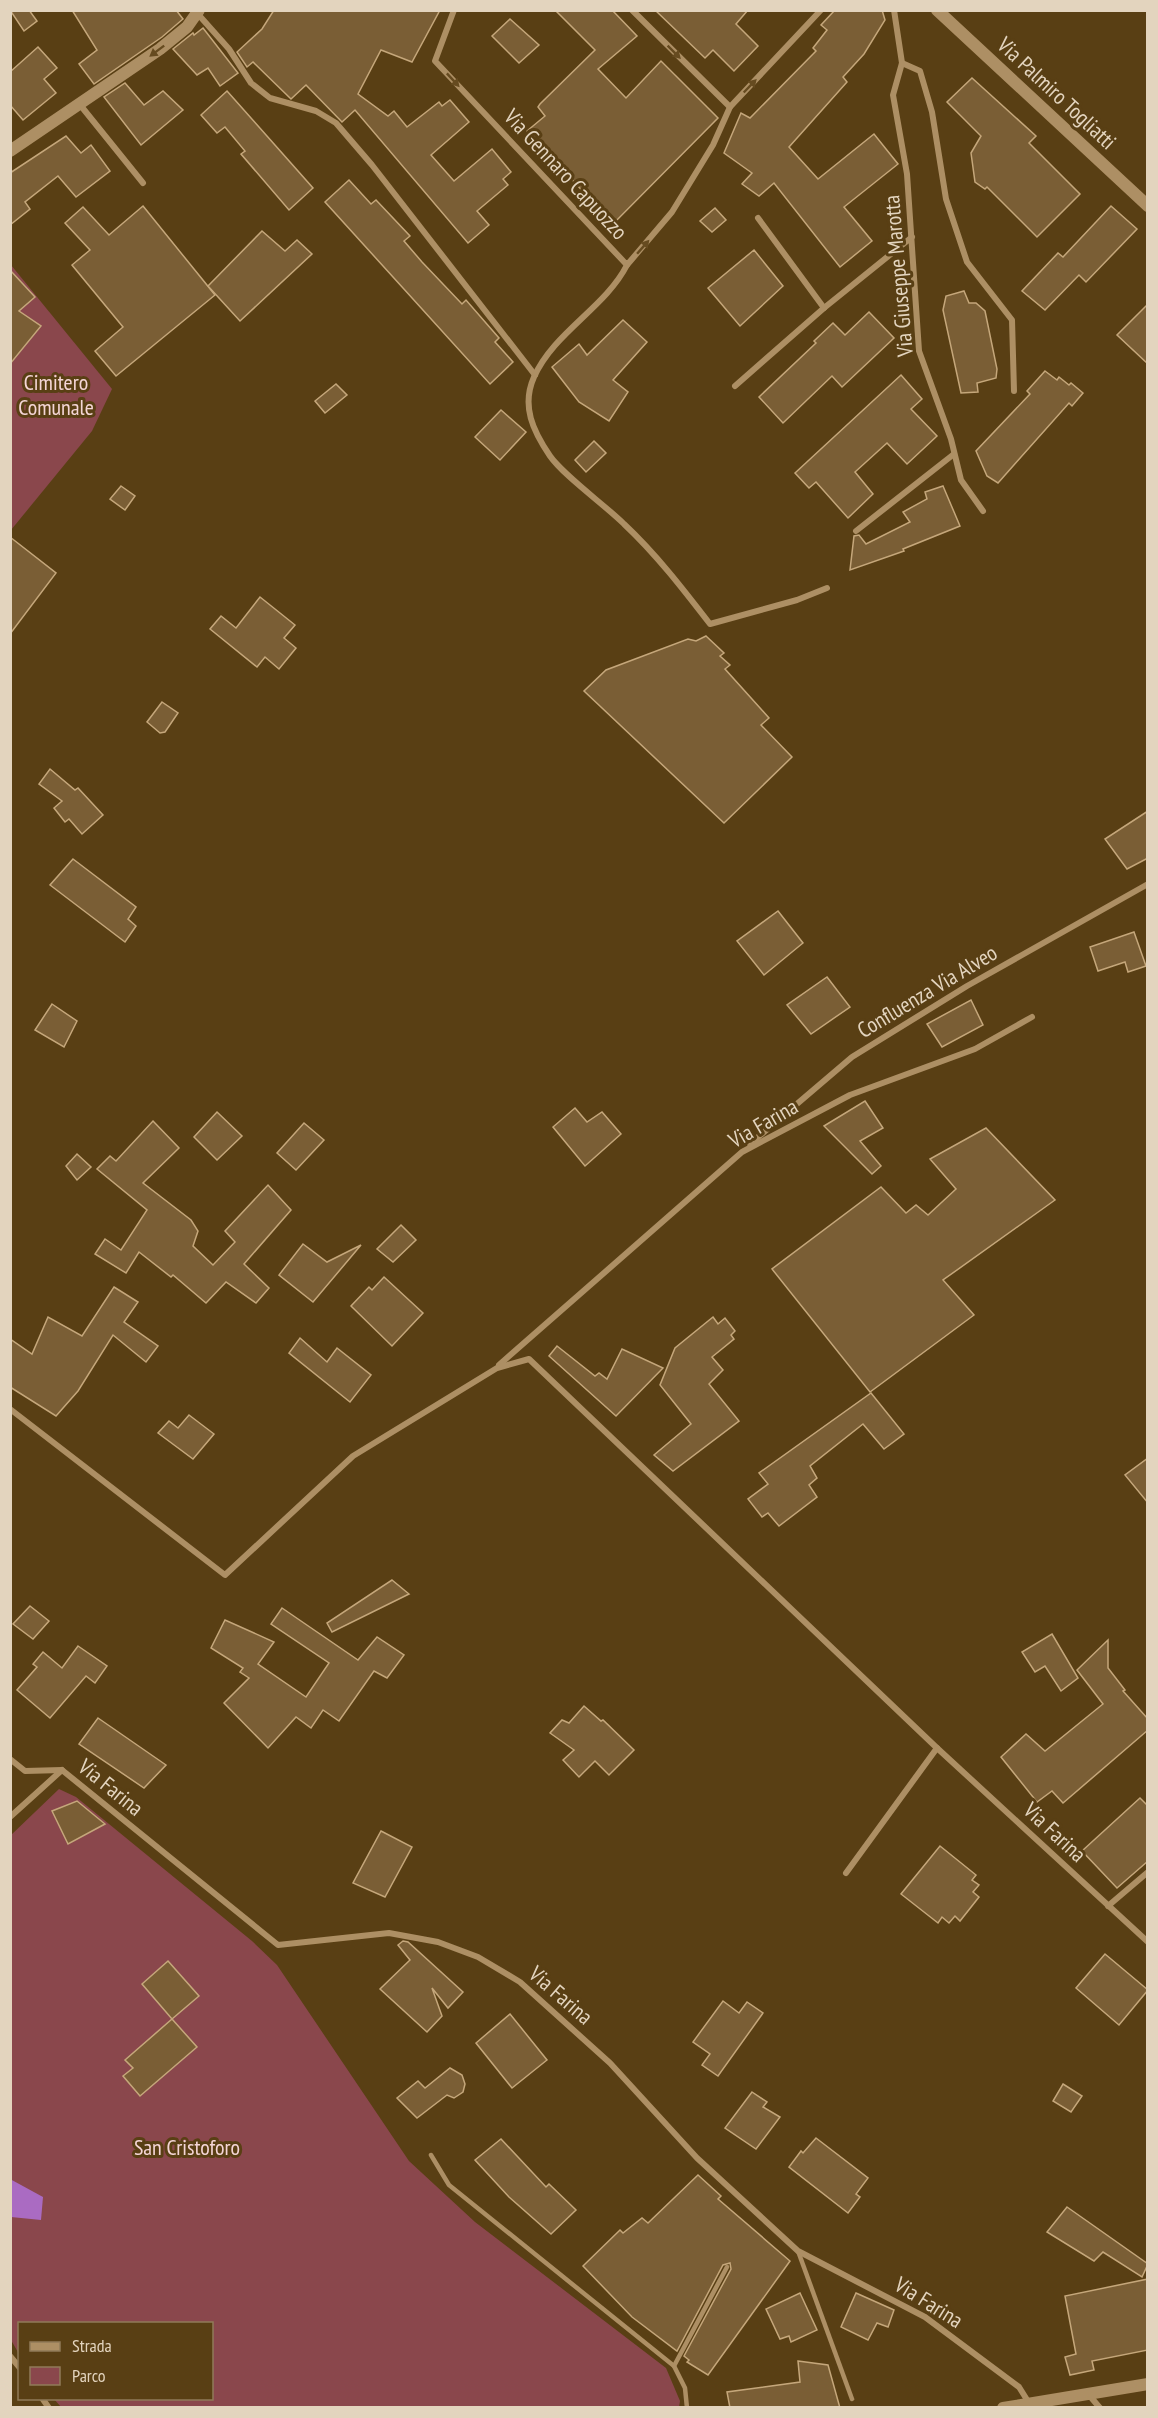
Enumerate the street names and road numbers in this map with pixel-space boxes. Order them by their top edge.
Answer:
street label: Via Palmiro Togliatti [991,30,1122,155]
street label: Via Gennaro Capuozzo [498,102,634,245]
street label: Via Giuseppe Marotta [877,194,919,359]
street label: Confluenza Via Alveo [852,938,1002,1044]
street label: Via Farina [722,1092,803,1155]
street label: Via Farina [72,1752,149,1822]
street label: Via Farina [1017,1795,1092,1868]
street label: Via Farina [523,1959,599,2030]
street label: Via Farina [889,2270,968,2334]

